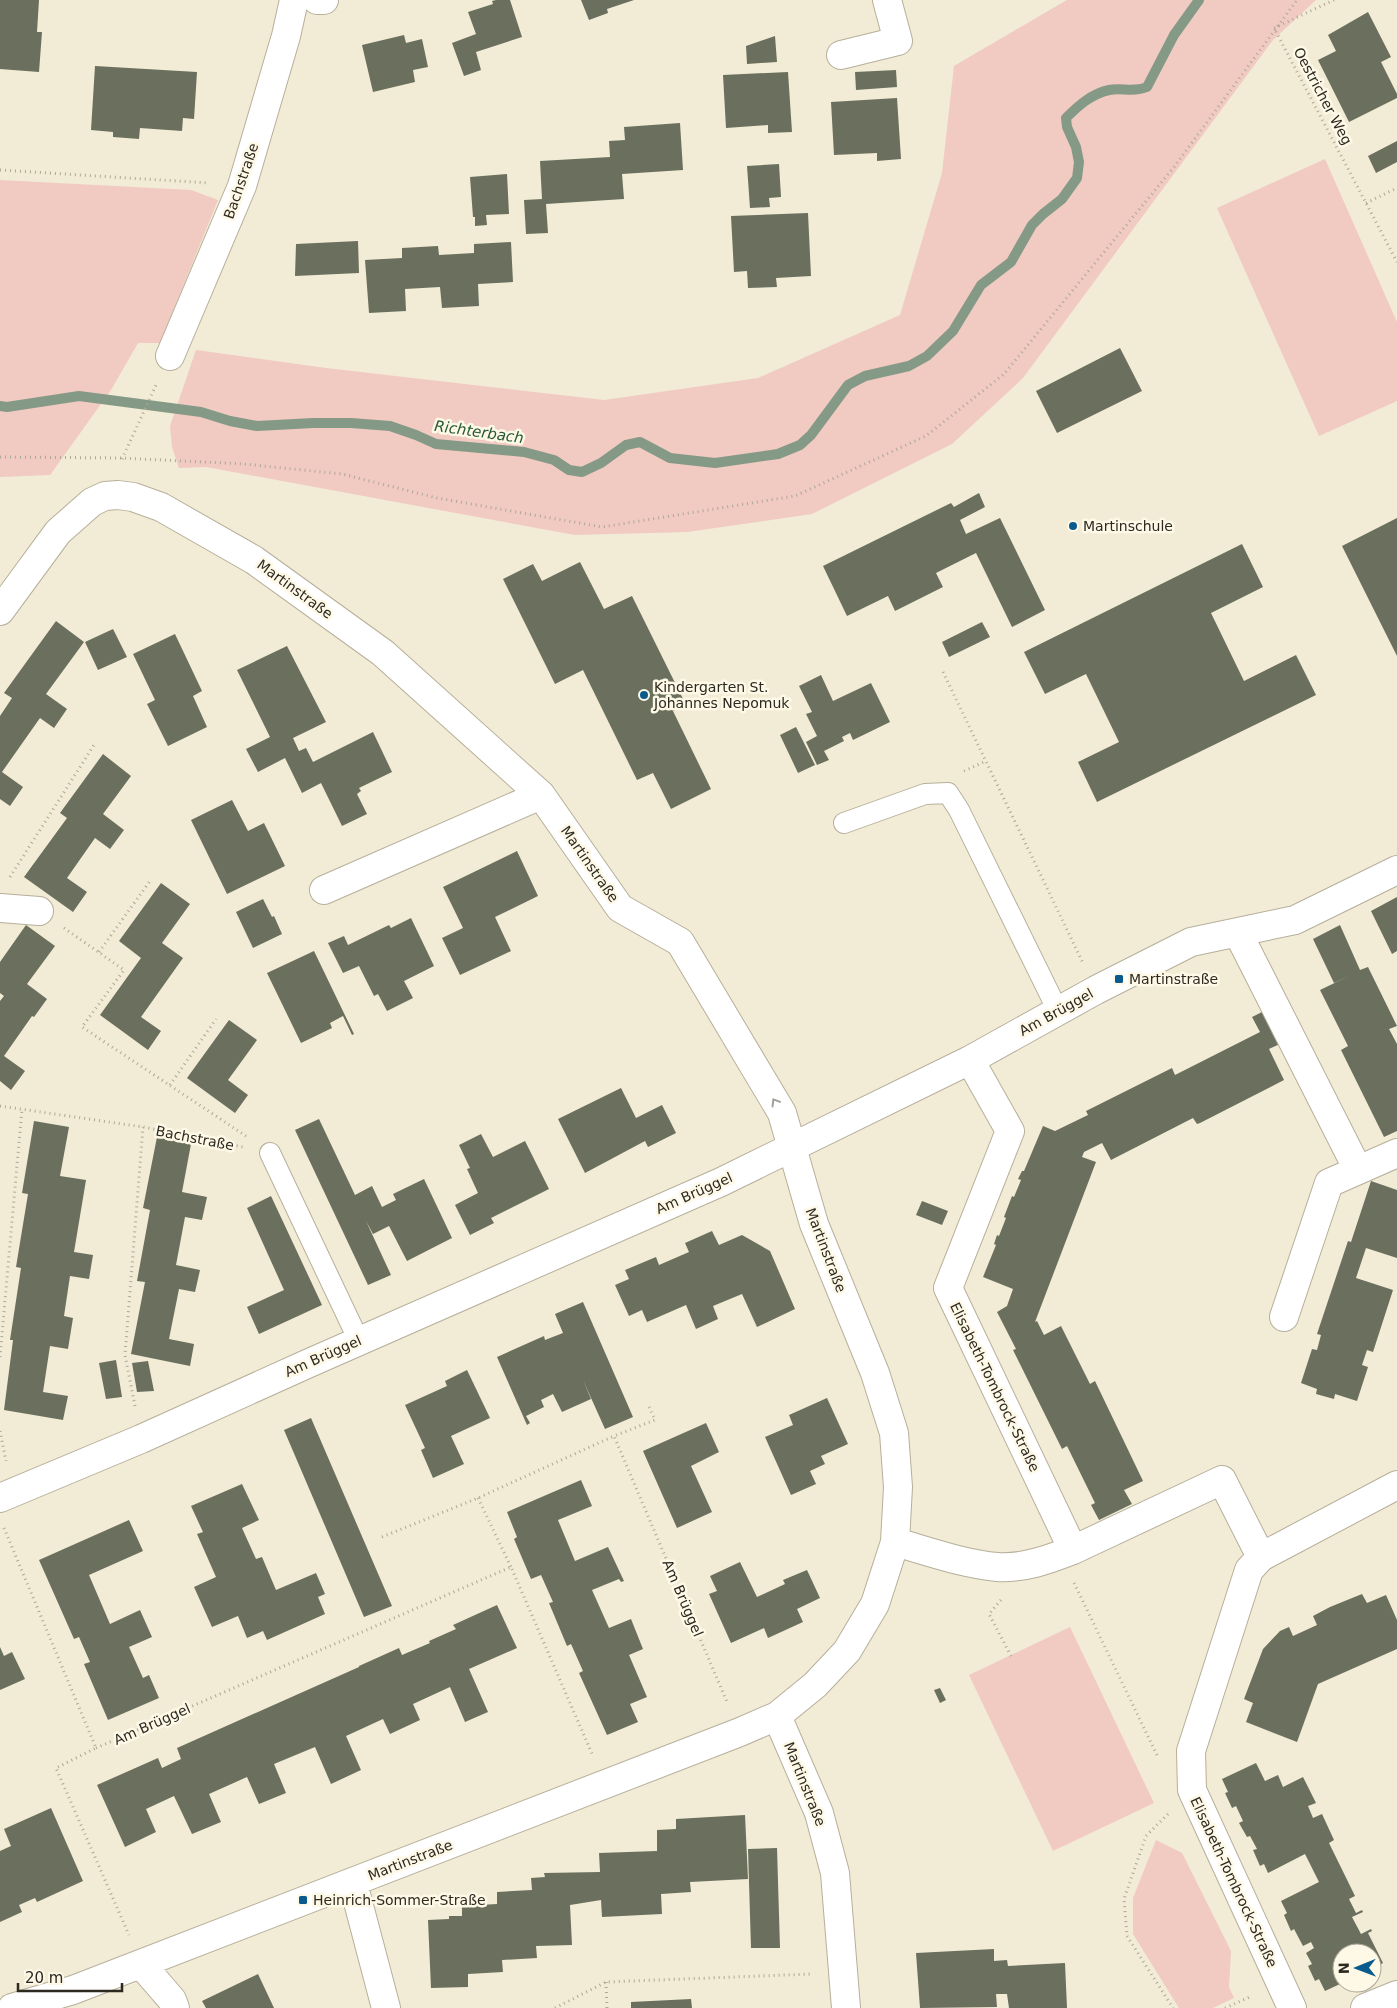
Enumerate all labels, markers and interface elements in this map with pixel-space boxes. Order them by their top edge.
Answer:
street label: Oestricher Weg [1291,45,1355,147]
street label: Bachstraße [221,141,261,221]
water label: Richterbach [433,417,525,447]
place label: Martinschule [1083,518,1173,534]
marker: Martinschule [1067,520,1079,532]
street label: Martinstraße [254,556,336,622]
place label: Kindergarten St. Johannes Nepomuk [653,679,790,711]
marker: Kindergarten St. Johannes Nepomuk [638,689,650,701]
street label: Martinstraße [558,823,622,905]
place label: Martinstraße [1129,971,1218,987]
marker: Martinstraße [1113,973,1125,985]
street label: Am Brüggel [1016,985,1096,1039]
one-way arrow [772,1099,782,1108]
street label: Bachstraße [155,1123,235,1153]
street label: Am Brüggel [653,1169,735,1217]
street label: Martinstraße [803,1205,849,1295]
street label: Elisabeth-Tombrock-Straße [947,1300,1043,1474]
street label: Am Brüggel [282,1332,364,1380]
street label: Am Brüggel [660,1557,706,1639]
street label: Am Brüggel [111,1700,193,1748]
street label: Martinstraße [781,1740,829,1828]
street label: Elisabeth-Tombrock-Straße [1187,1794,1281,1970]
street label: Martinstraße [365,1837,455,1883]
place label: Heinrich-Sommer-Straße [313,1892,486,1908]
marker: Heinrich-Sommer-Straße [297,1894,309,1906]
north arrow [1332,1943,1382,1993]
scale bar [18,1960,121,1992]
text: N [1336,1962,1352,1974]
text: 20 m [25,1969,63,1987]

